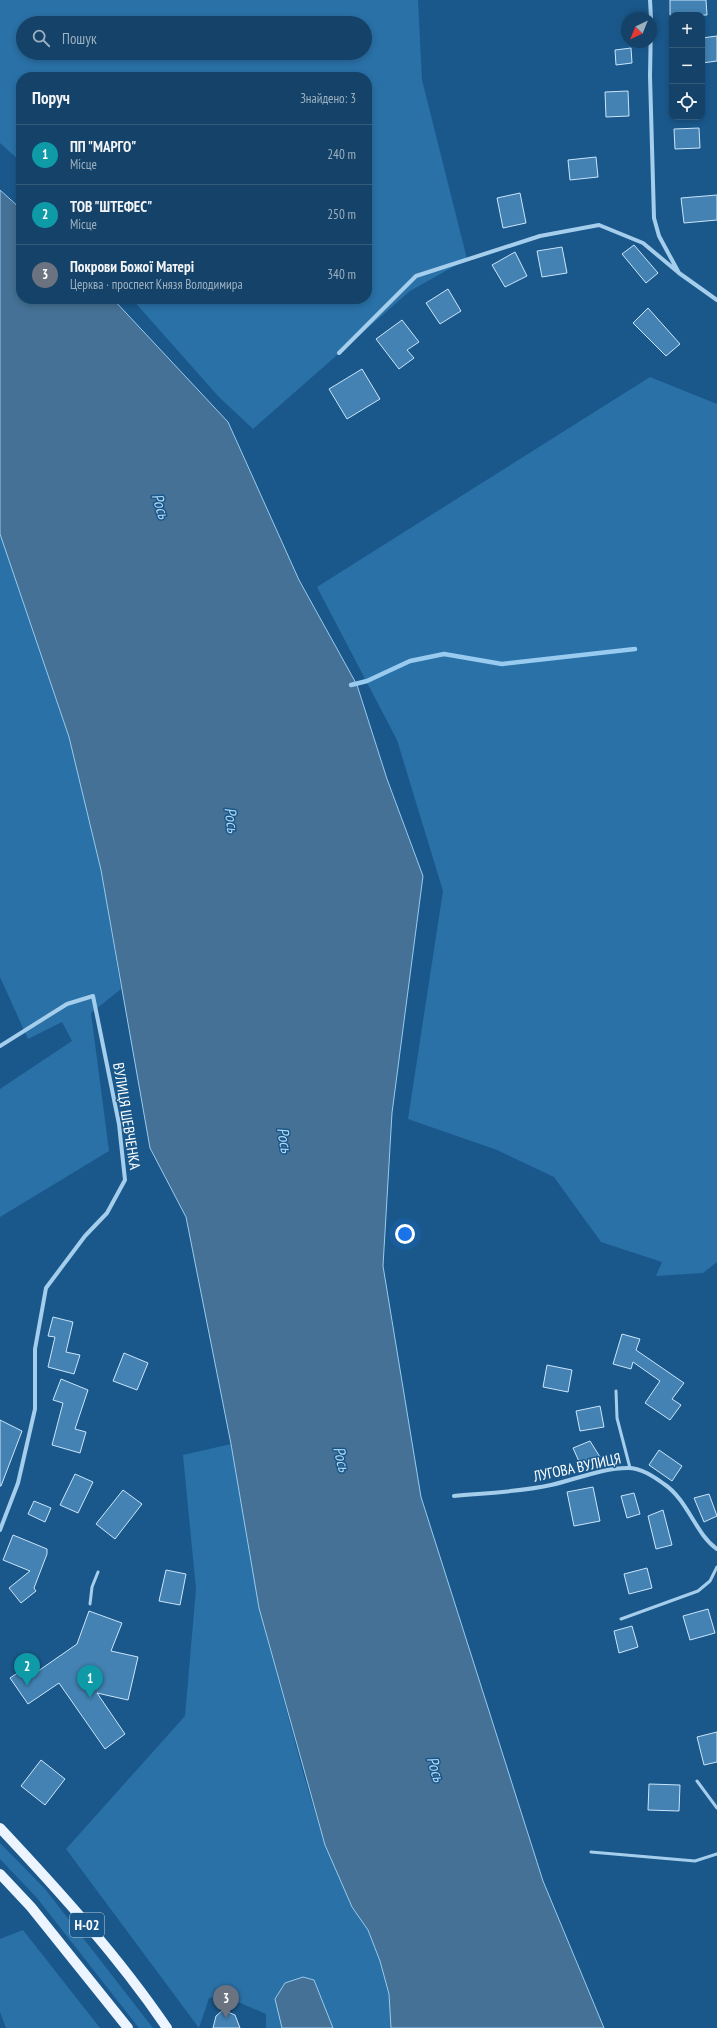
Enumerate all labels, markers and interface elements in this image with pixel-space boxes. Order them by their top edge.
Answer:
north arrow [621,12,657,48]
map controls [669,12,705,120]
button: + [669,12,705,48]
search box [16,16,372,60]
icon: search [30,27,52,49]
text: Пошук [62,29,97,48]
button: − [669,48,705,84]
button: locate [669,84,705,120]
text: Поруч [32,87,70,109]
text: Знайдено: 3 [300,90,356,107]
text: ПП "МАРГО" [70,137,136,156]
text: 1 [42,146,48,163]
text: 240 m [327,146,356,163]
text: Місце [70,156,97,173]
text: ТОВ "ШТЕФЕС" [70,197,152,216]
text: 2 [42,206,48,223]
text: 250 m [327,206,356,223]
text: Місце [70,216,97,233]
text: Покрови Божої Матері [70,257,194,276]
text: 3 [42,266,48,283]
text: 340 m [327,266,356,283]
text: Церква · проспект Князя Володимира [70,276,243,293]
water label: Рось [148,491,175,522]
water label: Рось [221,806,244,835]
street label: ВУЛИЦЯ ШЕВЧЕНКА [109,1061,145,1172]
water label: Рось [273,1126,297,1155]
your location [395,1224,415,1244]
water label: Рось [329,1444,355,1475]
street label: ЛУГОВА ВУЛИЦЯ [531,1448,622,1486]
pin: 2 [14,1653,40,1686]
pin: 1 [77,1665,103,1698]
water label: Рось [423,1754,450,1785]
road number: Н-02 [70,1913,104,1937]
pin: 3 [213,1985,239,2018]

